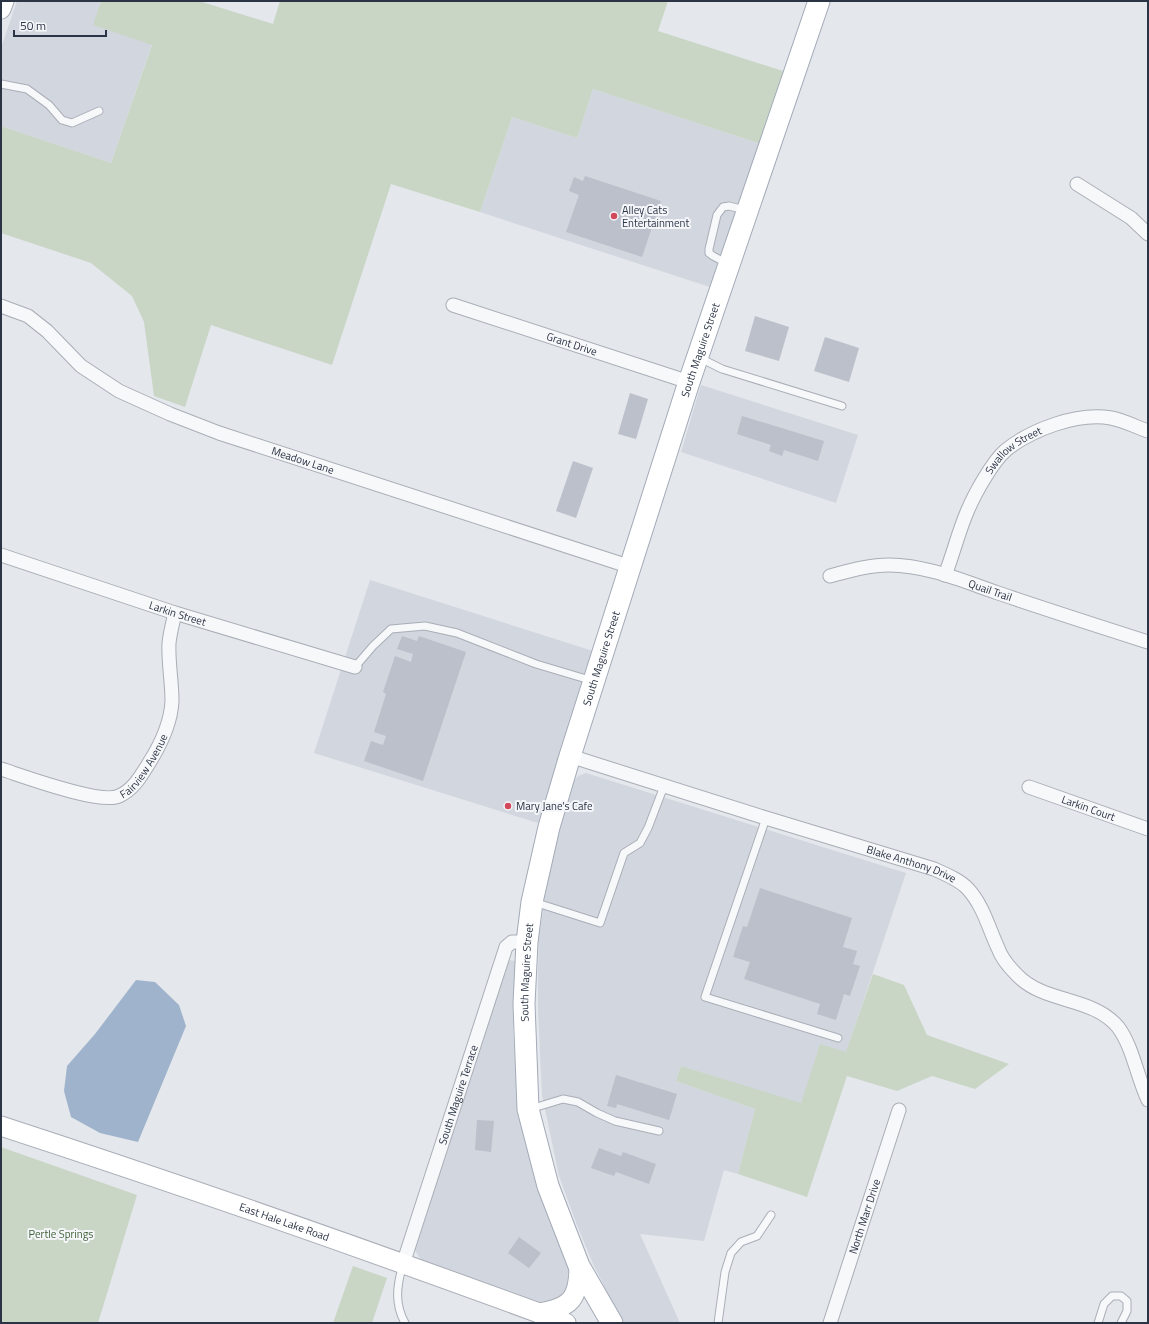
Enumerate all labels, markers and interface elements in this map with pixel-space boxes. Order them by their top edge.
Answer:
scale bar [14,12,106,38]
text: 50 m [20,16,46,35]
place label: Alley Cats Entertainment [622,202,689,231]
marker: Alley Cats Entertainment [609,211,619,221]
street label: South Maguire Street [677,301,723,399]
street label: Grant Drive [544,328,600,360]
street label: Swallow Street [981,422,1044,477]
street label: Meadow Lane [270,443,337,478]
street label: Quail Trail [966,575,1014,605]
street label: Larkin Street [147,597,208,630]
street label: South Maguire Street [578,609,624,708]
street label: Fairview Avenue [117,731,172,802]
street label: Larkin Court [1059,791,1118,825]
place label: Mary Jane's Cafe [516,798,593,814]
marker: Mary Jane's Cafe [503,801,513,811]
street label: Blake Anthony Drive [865,841,960,887]
street label: South Maguire Street [516,922,537,1022]
street label: South Maguire Terrace [434,1042,482,1147]
street label: North Marr Drive [845,1176,884,1256]
street label: East Hale Lake Road [237,1199,332,1245]
park label: Pertle Springs [29,1226,93,1242]

